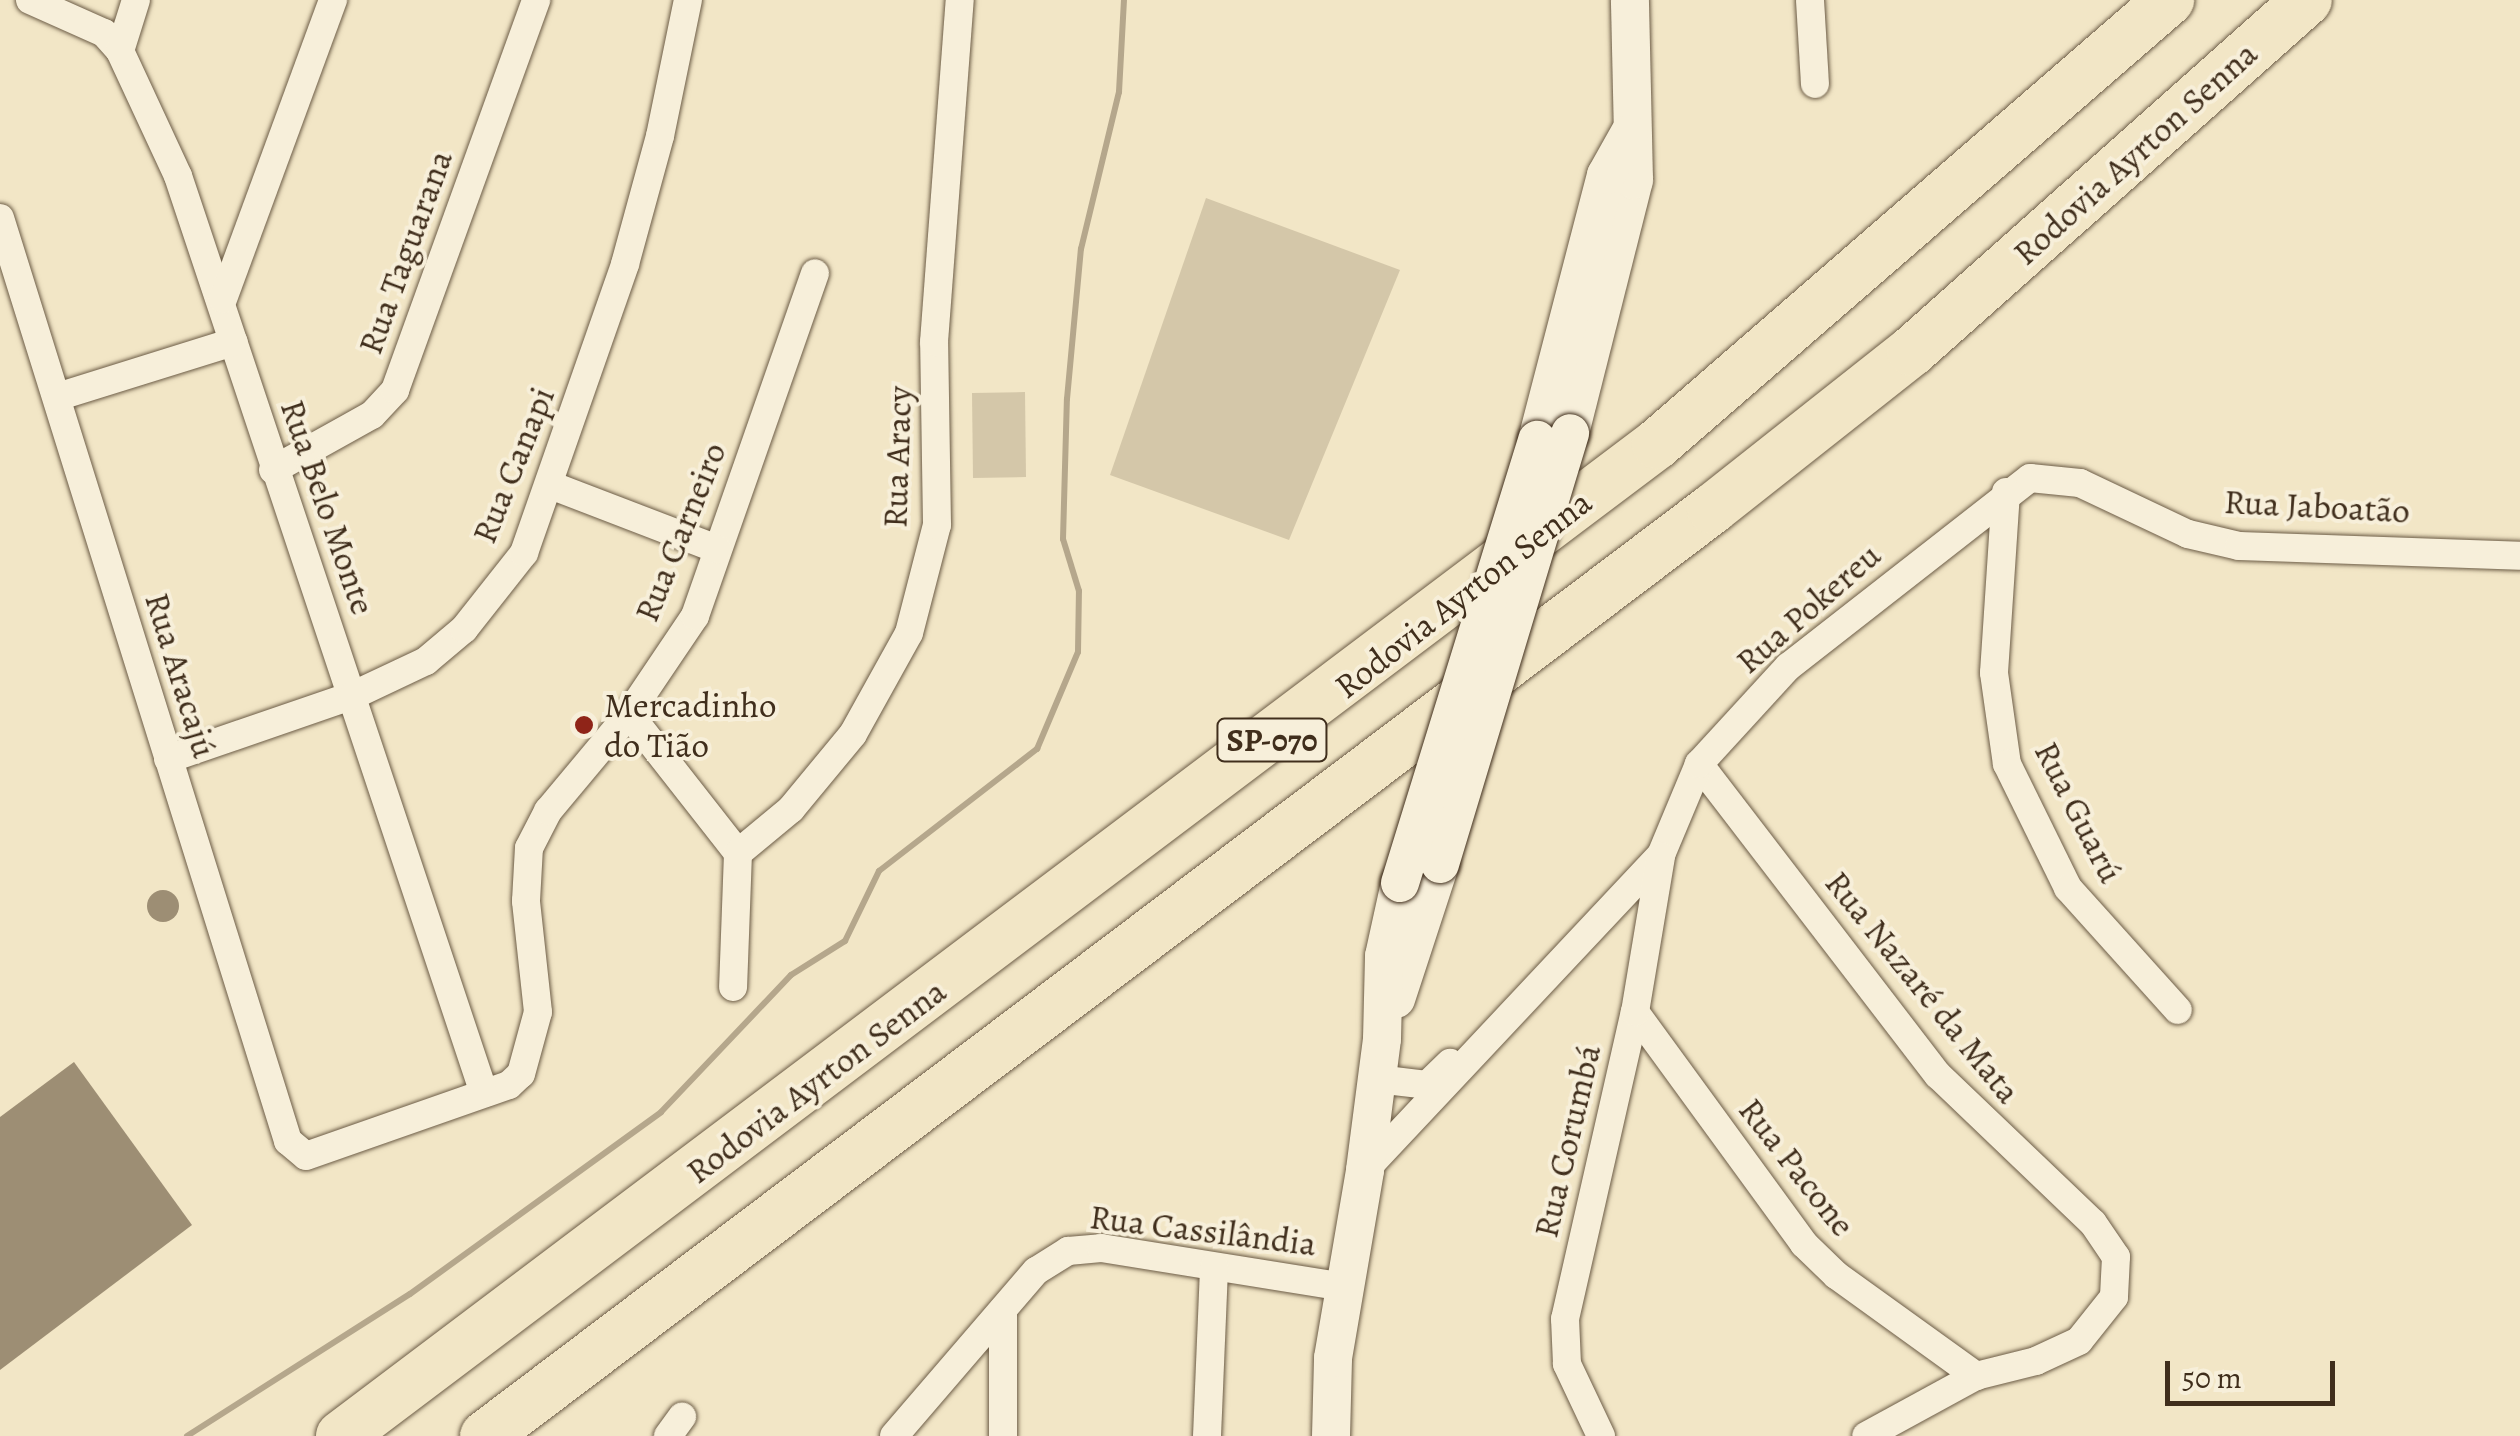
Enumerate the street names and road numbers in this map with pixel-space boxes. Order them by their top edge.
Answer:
street label: Rodovia Ayrton Senna [2004,32,2266,274]
street label: Rua Taguarana [349,144,461,360]
street label: Rua Canapi [463,381,563,549]
street label: Rua Aracy [874,385,920,529]
street label: Rua Belo Monte [272,394,384,620]
street label: Rua Carneiro [625,436,735,628]
street label: Rua Jaboatão [2223,480,2411,532]
street label: Rodovia Ayrton Senna [1326,481,1600,707]
street label: Rua Pokereu [1727,534,1889,682]
street label: Rua Aracajú [136,588,226,762]
road number: SP-070 [1214,713,1330,767]
street label: Rua Guarú [2026,734,2132,890]
street label: Rua Nazaré da Mata [1816,862,2030,1112]
street label: Rodovia Ayrton Senna [678,970,954,1192]
street label: Rua Corumbá [1524,1040,1610,1242]
street label: Rua Pacone [1730,1089,1864,1245]
street label: Rua Cassilândia [1087,1195,1319,1265]

